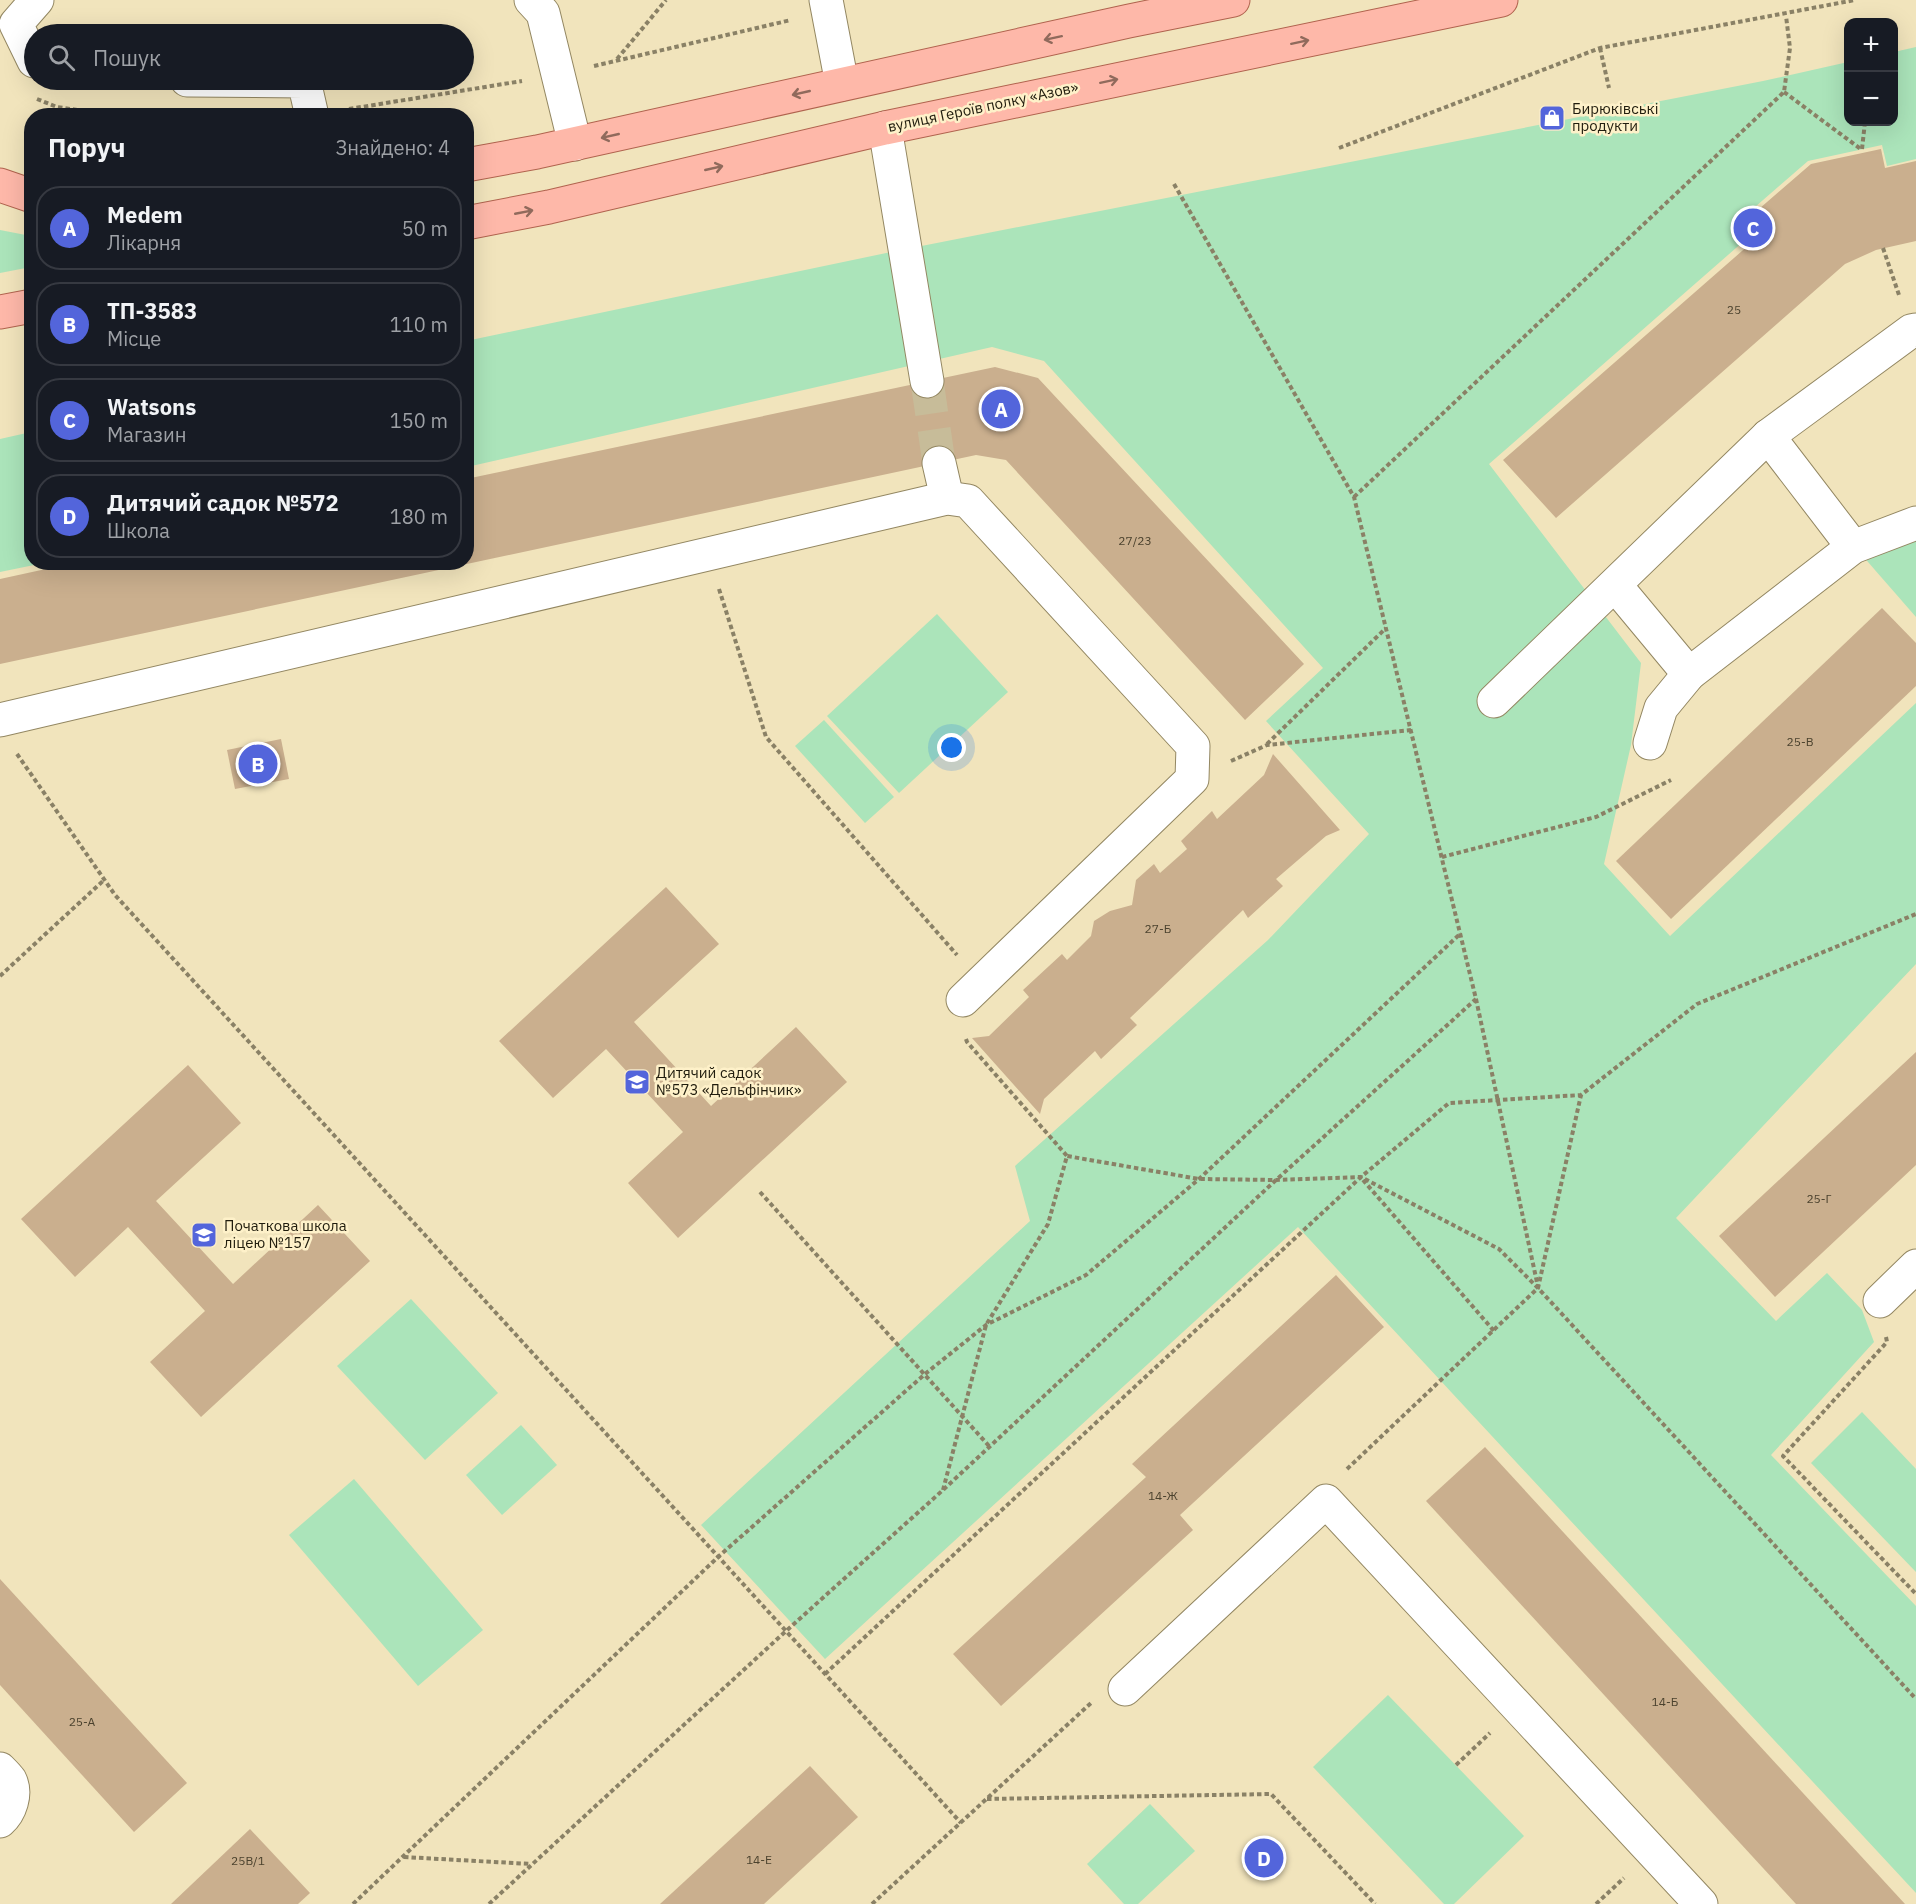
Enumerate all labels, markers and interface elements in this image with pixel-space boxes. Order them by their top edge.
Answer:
map controls [1844,18,1898,126]
button: + [1844,18,1898,72]
search box [24,24,474,90]
one-way arrow [1043,33,1063,44]
one-way arrow [1290,36,1310,47]
icon: search [45,41,78,74]
text: Пошук [93,43,161,72]
button: − [1844,72,1898,126]
one-way arrow [1099,75,1119,86]
street label: вулиця Героїв полку «Азов» [886,77,1080,136]
one-way arrow [791,88,810,100]
place label: Бирюківські продукти [1572,99,1659,135]
shop icon: Бирюківські продукти [1537,103,1567,133]
text: Поруч [48,130,126,164]
one-way arrow [601,130,620,142]
text: Знайдено: 4 [336,134,450,161]
one-way arrow [704,162,723,174]
text: Medem [107,200,183,229]
one-way arrow [514,206,533,217]
pin: C [1734,206,1772,250]
text: A [63,215,76,242]
text: 50 m [402,215,448,242]
text: Лікарня [107,229,181,256]
text: ТП-3583 [107,296,197,325]
house number: 25 [1727,302,1741,317]
text: B [63,311,76,338]
text: 110 m [390,311,448,338]
text: Місце [107,325,161,352]
pin: A [982,386,1020,432]
text: Watsons [107,392,196,421]
text: C [63,407,76,434]
text: 150 m [390,407,448,434]
text: Магазин [107,421,187,448]
text: Дитячий садок №572 [107,488,339,517]
text: D [63,503,76,530]
text: 180 m [390,503,448,530]
text: Школа [107,517,170,544]
house number: 27/23 [1118,533,1152,548]
your location [937,733,966,762]
house number: 25-В [1786,734,1814,749]
pin: B [238,742,278,786]
house number: 27-Б [1145,921,1171,936]
place label: Дитячий садок №573 «Дельфінчик» [656,1063,802,1099]
school or university icon: Дитячий садок №573 «Дельфінчик» [622,1067,652,1097]
house number: 25-Г [1806,1191,1832,1206]
place label: Початкова школа ліцею №157 [224,1216,347,1252]
school or university icon: Початкова школа ліцею №157 [189,1220,219,1250]
house number: 14-Ж [1148,1488,1178,1503]
house number: 14-Б [1652,1694,1678,1709]
house number: 25-А [69,1714,96,1729]
pin: D [1244,1836,1284,1880]
house number: 14-Е [746,1852,772,1867]
house number: 25В/1 [231,1853,265,1868]

